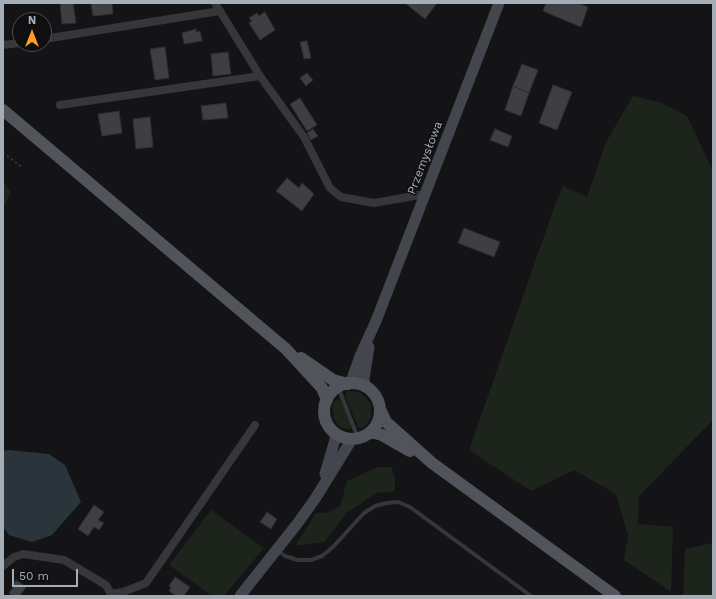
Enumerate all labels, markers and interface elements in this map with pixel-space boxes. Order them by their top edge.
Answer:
north arrow [12,12,52,52]
text: N [28,14,36,27]
street label: Przemysłowa [404,119,446,197]
scale bar [14,561,80,587]
text: 50 m [19,569,49,583]

